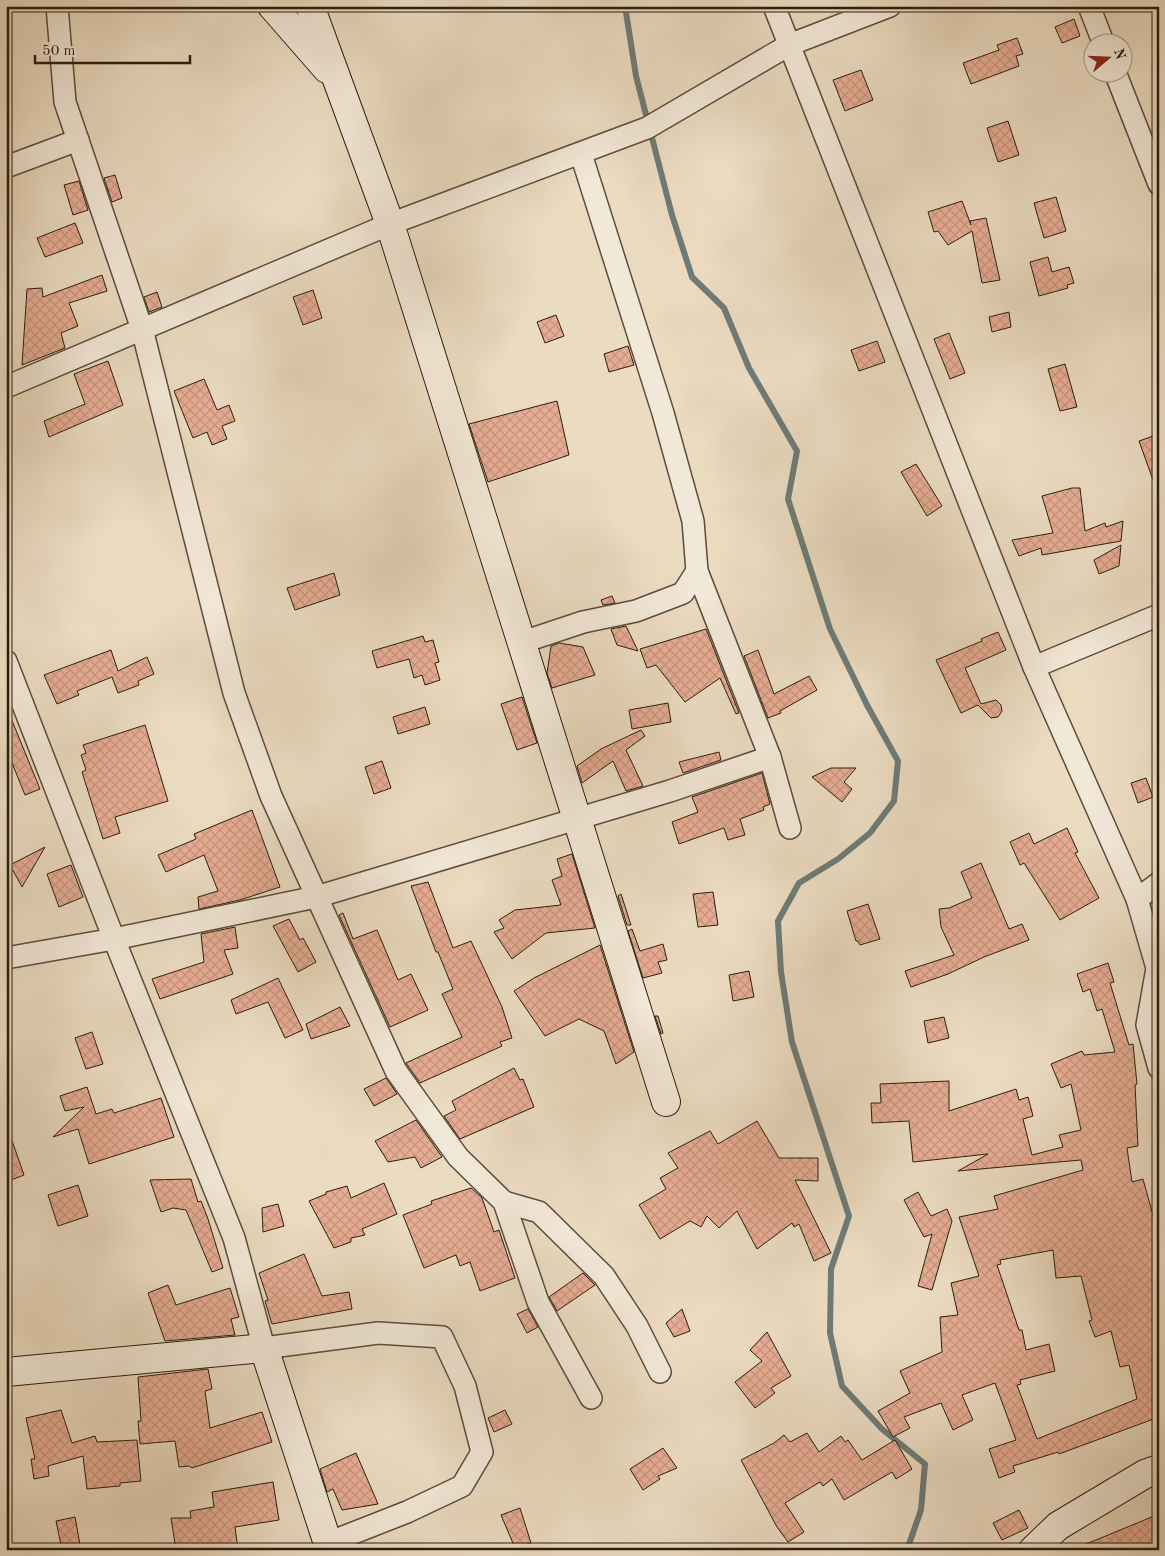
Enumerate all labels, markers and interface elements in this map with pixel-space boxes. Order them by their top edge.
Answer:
scale bar [35,32,190,64]
north arrow [1082,32,1132,82]
text: 50 m [42,44,76,59]
text: N [1111,47,1128,62]

